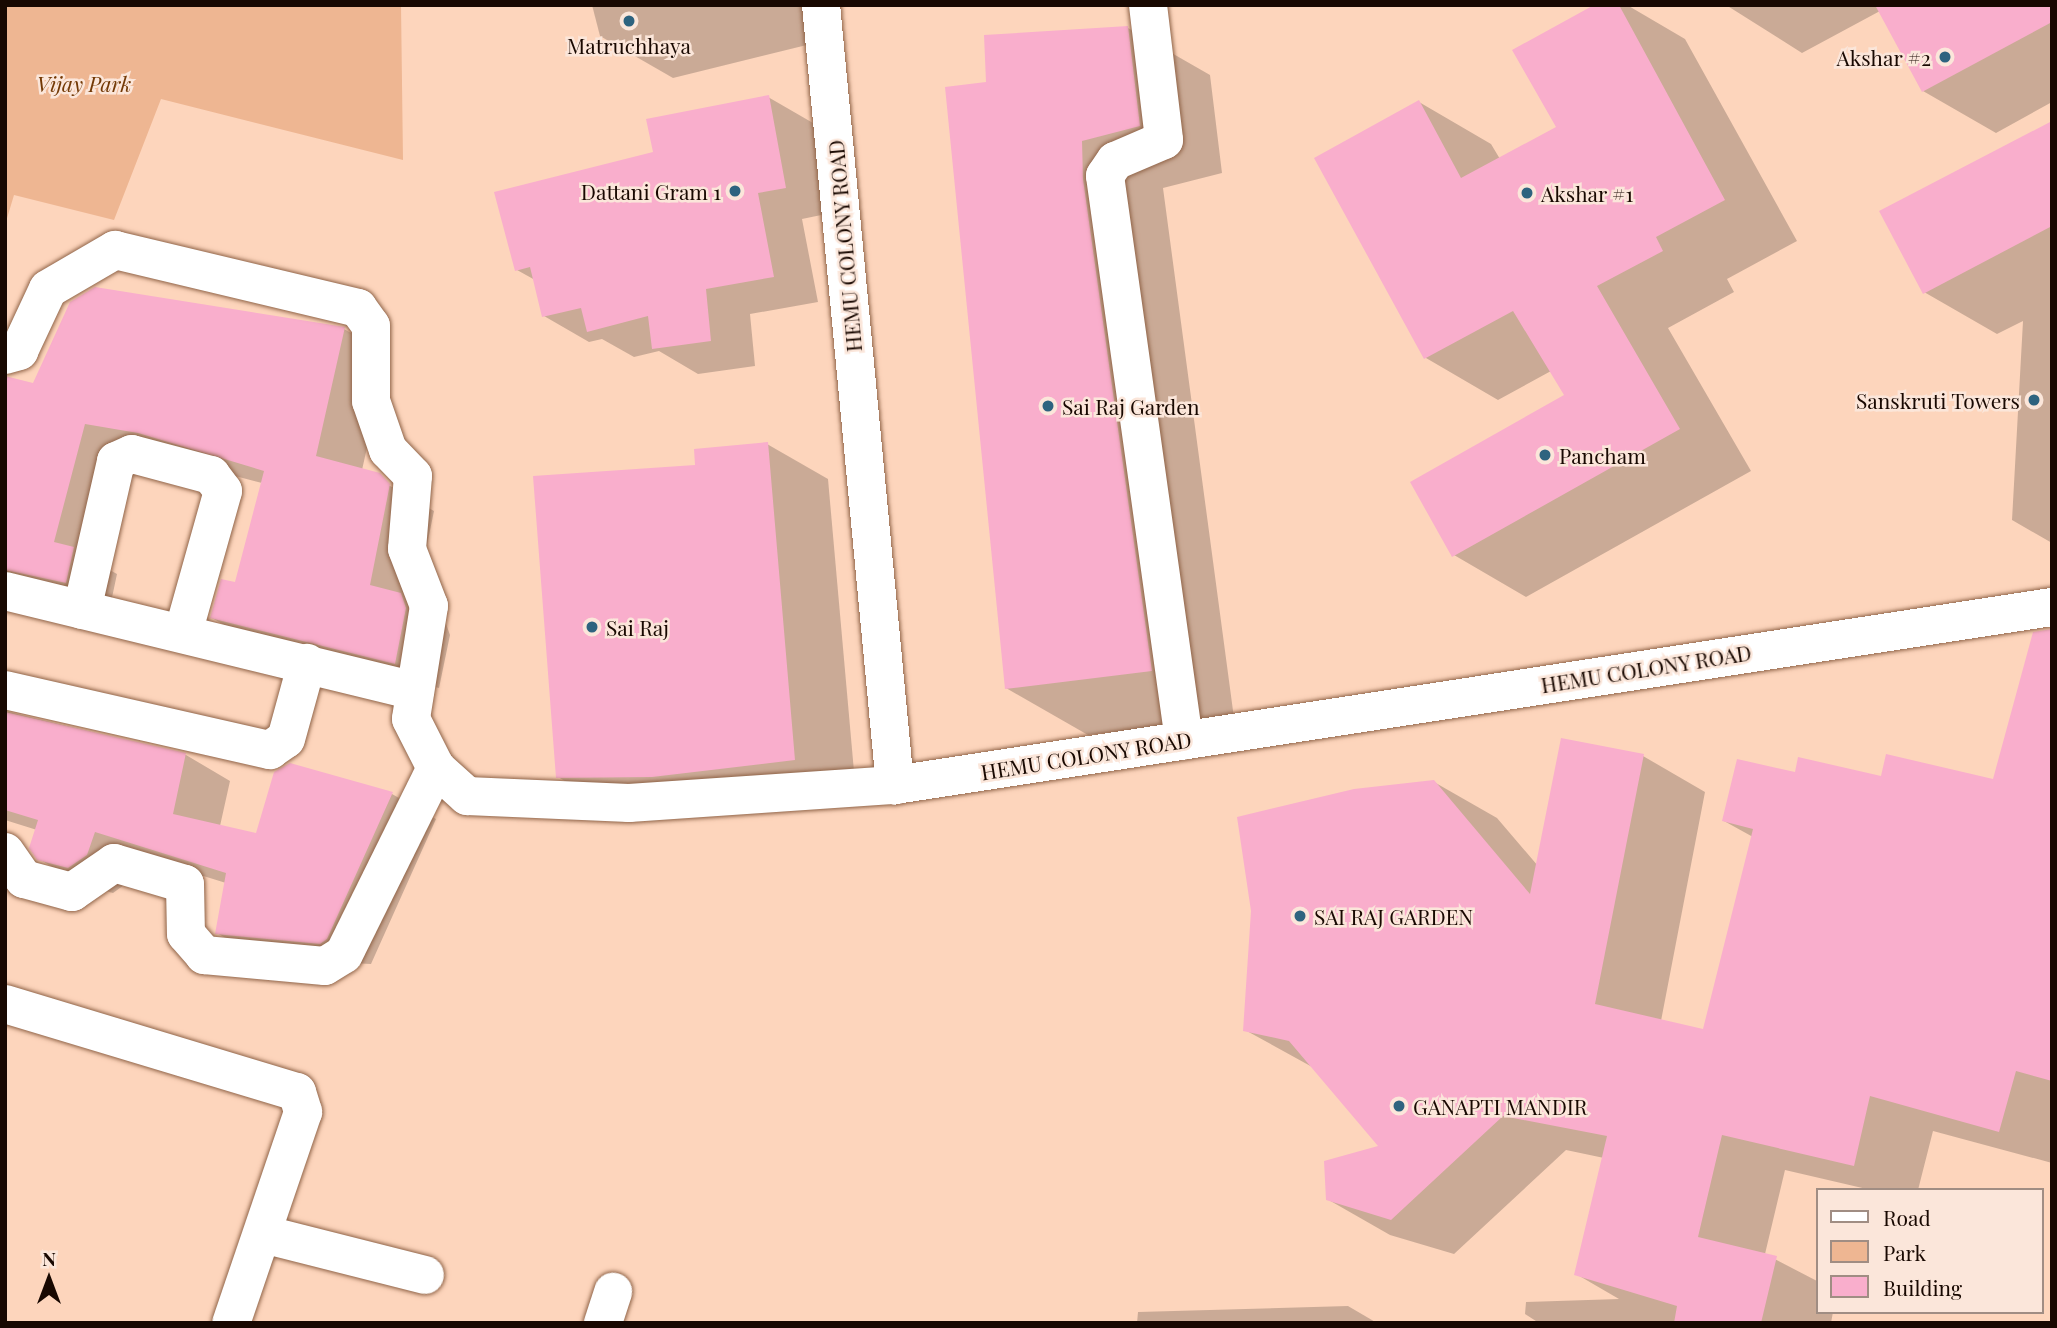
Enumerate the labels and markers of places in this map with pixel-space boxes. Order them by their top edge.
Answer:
marker: Matruchhaya [621,13,637,29]
place label: Matruchhaya [567,32,691,58]
place label: Akshar #2 [1836,44,1931,70]
marker: Akshar #2 [1937,49,1953,65]
place label: Dattani Gram 1 [581,178,721,204]
place label: Akshar #1 [1541,180,1634,206]
marker: Dattani Gram 1 [727,183,743,199]
marker: Akshar #1 [1519,185,1535,201]
place label: Sanskruti Towers [1856,387,2020,413]
marker: Sanskruti Towers [2026,392,2042,408]
place label: Sai Raj Garden [1062,393,1199,419]
marker: Sai Raj Garden [1040,398,1056,414]
place label: Pancham [1559,442,1646,468]
marker: Pancham [1537,447,1553,463]
place label: Sai Raj [606,614,669,640]
marker: Sai Raj [584,619,600,635]
place label: SAI RAJ GARDEN [1314,903,1473,929]
marker: SAI RAJ GARDEN [1292,908,1308,924]
place label: GANAPTI MANDIR [1413,1093,1587,1119]
marker: GANAPTI MANDIR [1391,1098,1407,1114]

